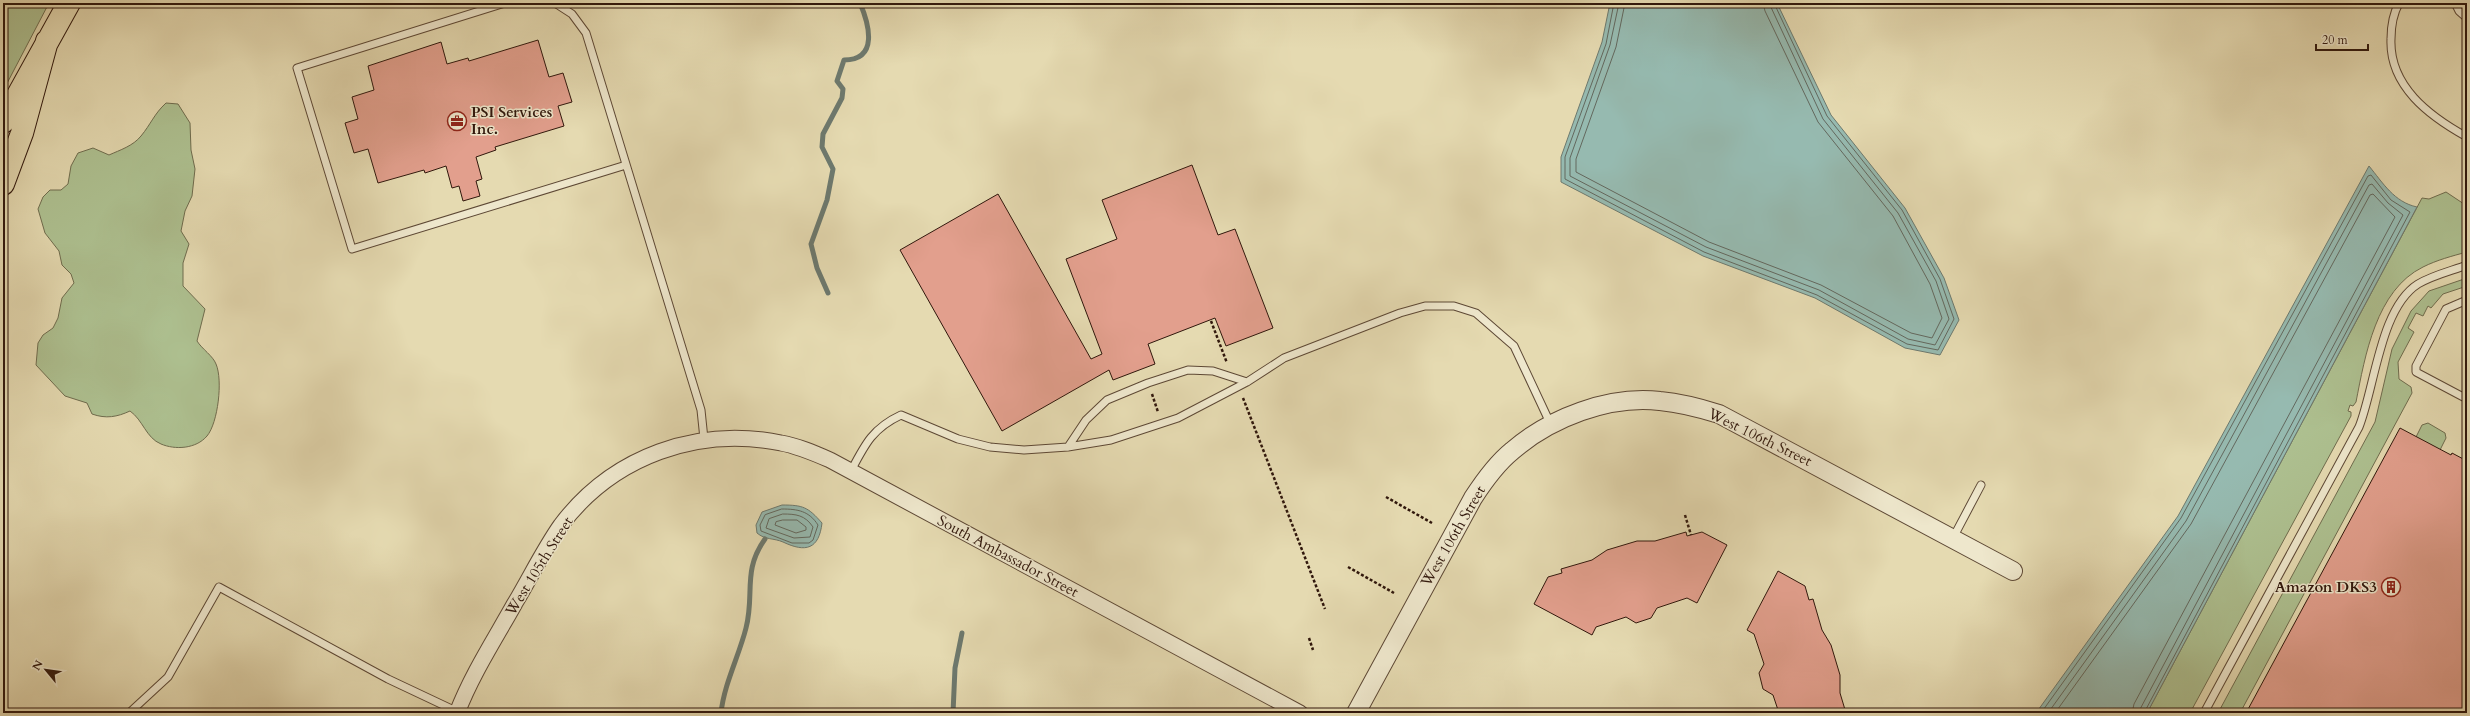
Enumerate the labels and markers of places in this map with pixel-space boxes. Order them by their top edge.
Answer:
place label: PSI Services Inc. [471,102,552,139]
office icon: PSI Services Inc. [446,110,468,132]
building icon: Amazon DKS3 [2380,576,2402,598]
place label: Amazon DKS3 [2275,577,2377,597]

